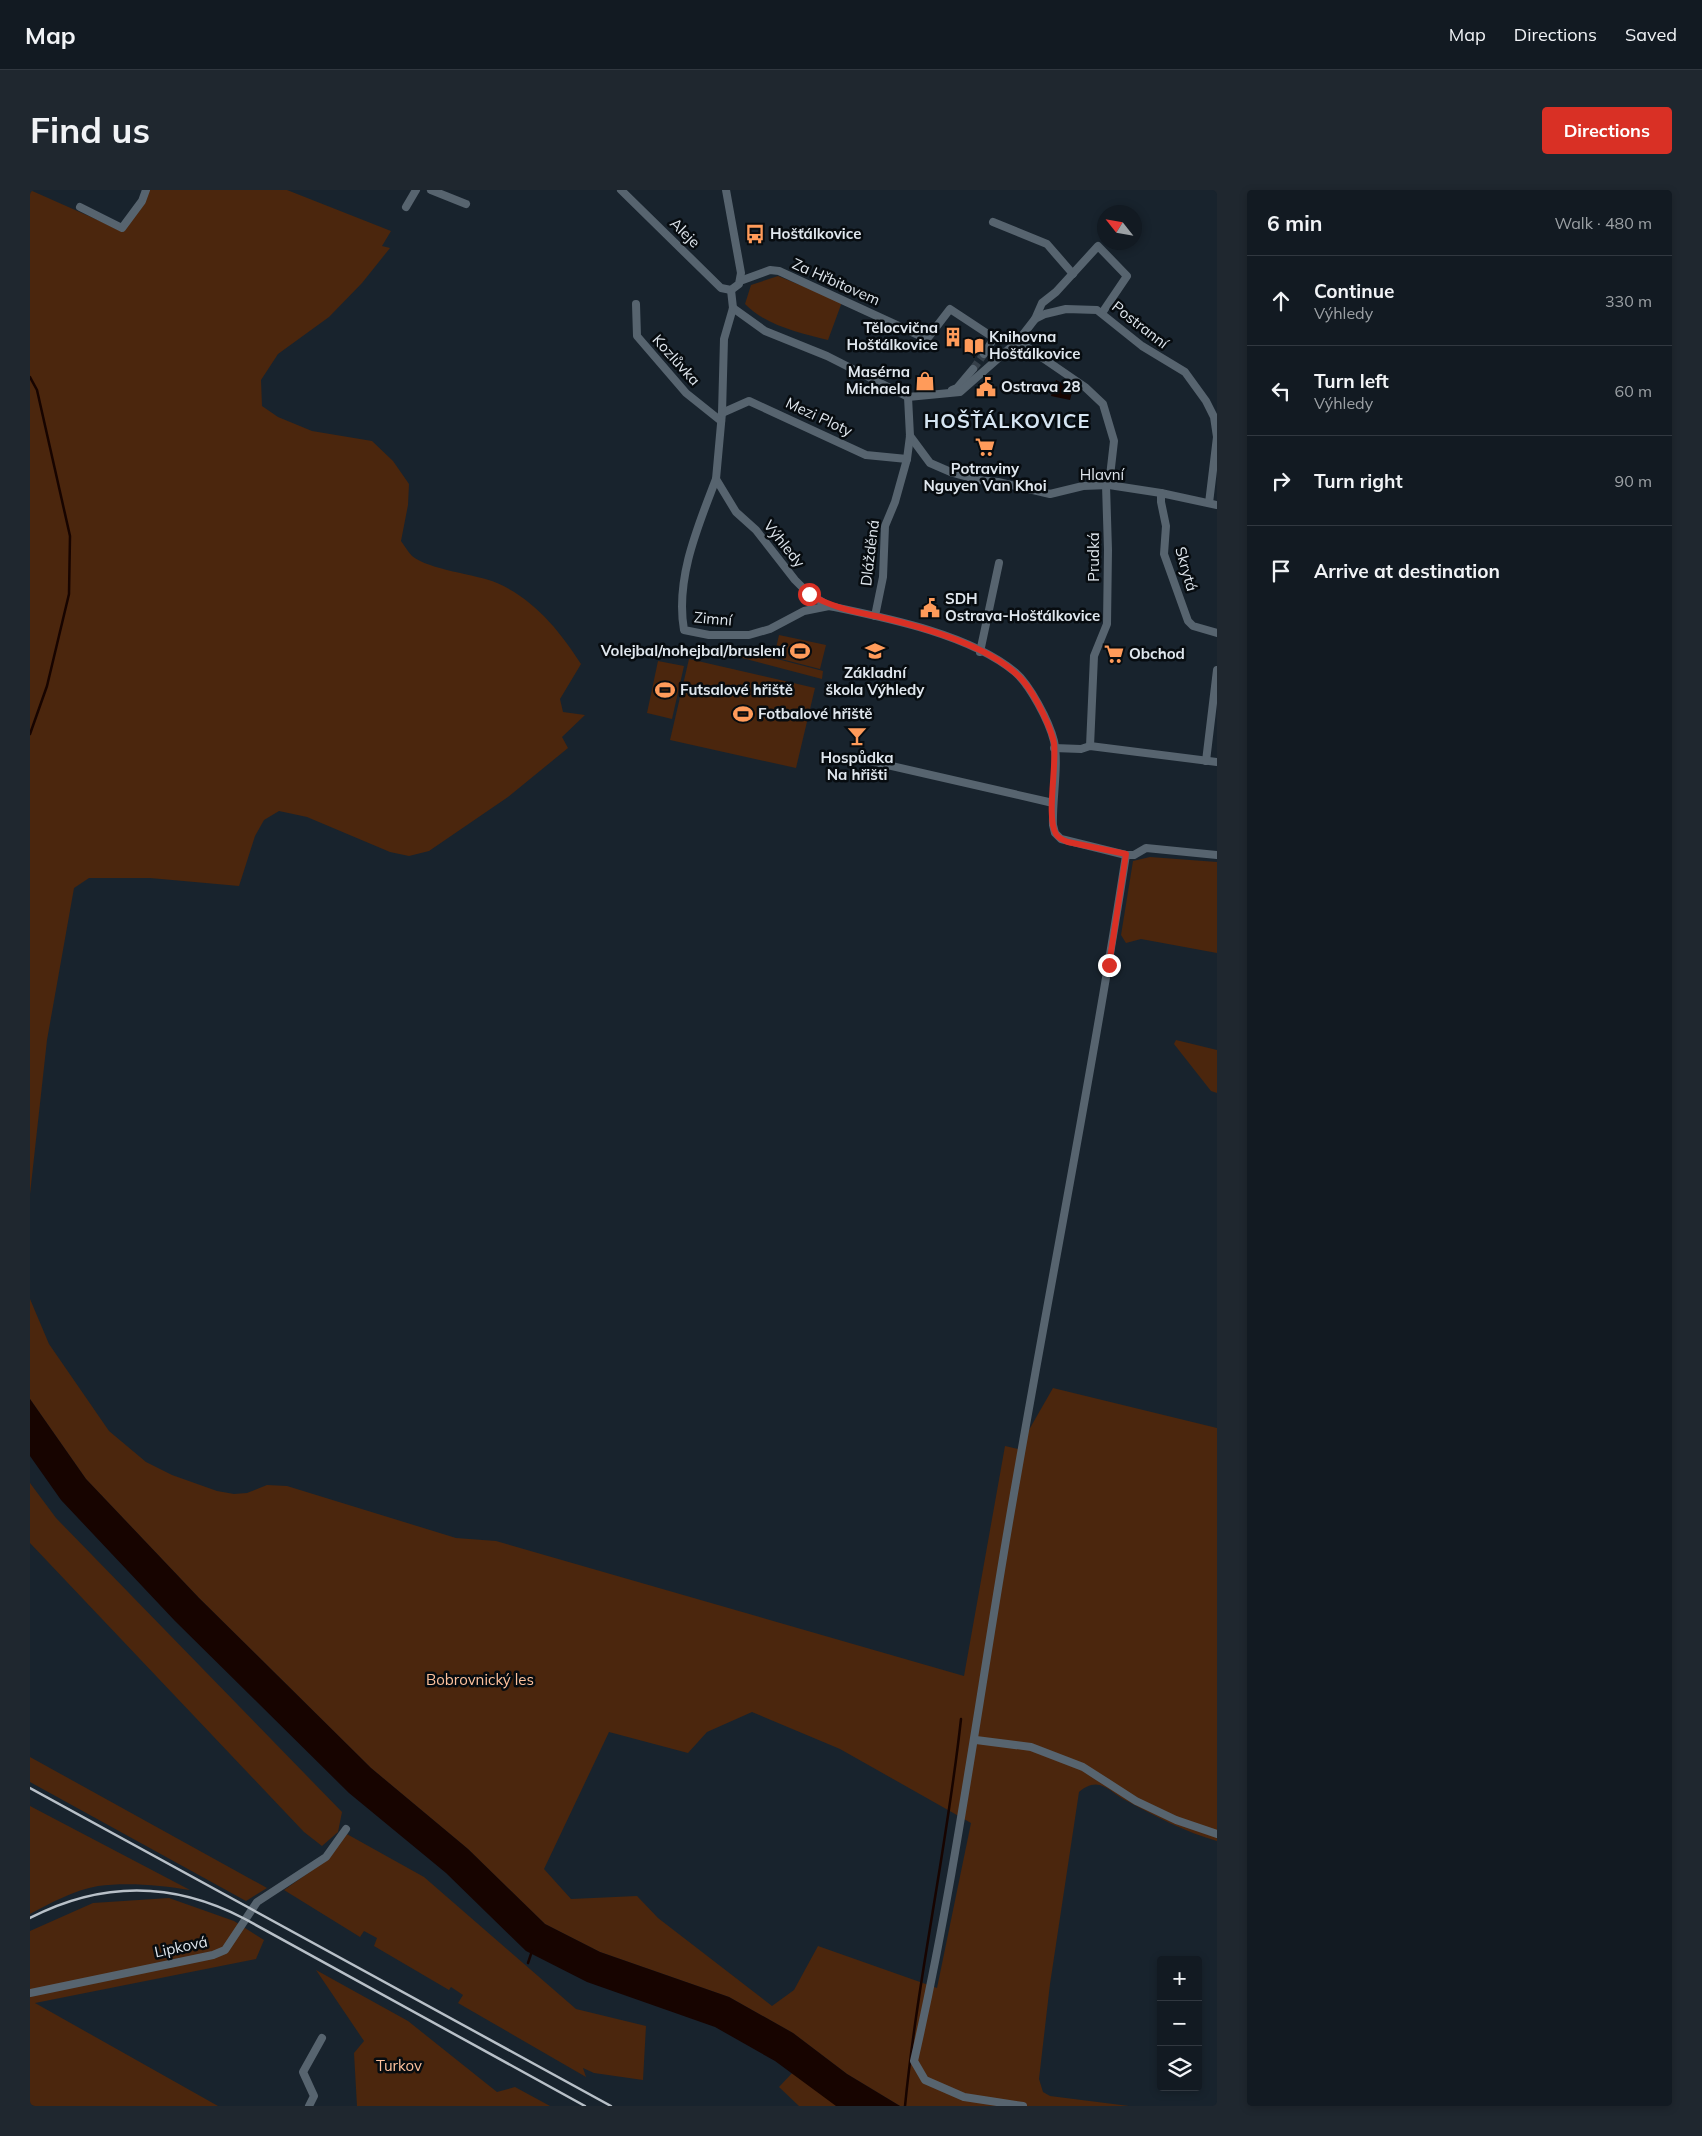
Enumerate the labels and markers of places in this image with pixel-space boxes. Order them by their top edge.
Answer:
bus stop icon: Hošťálkovice [744,223,766,245]
place label: Hošťálkovice [770,224,861,243]
place label: Tělocvična Hošťálkovice [847,318,938,354]
building icon: Tělocvična Hošťálkovice [942,326,964,348]
place label: Knihovna Hošťálkovice [989,327,1080,363]
library icon: Knihovna Hošťálkovice [963,335,985,357]
place label: Masérna Michaela [846,362,910,398]
shop icon: Masérna Michaela [914,370,936,392]
public building icon: Ostrava 28 [975,376,997,398]
place label: Ostrava 28 [1001,377,1080,396]
supermarket icon: Potraviny Nguyen Van Khoi [974,436,996,458]
place label: Potraviny Nguyen Van Khoi [923,459,1047,495]
place label: SDH Ostrava-Hošťálkovice [945,589,1100,625]
public building icon: SDH Ostrava-Hošťálkovice [919,597,941,619]
sports icon: Volejbal/nohejbal/bruslení [789,640,811,662]
school or university icon: Základní škola Výhledy [864,640,886,662]
place label: Volejbal/nohejbal/bruslení [600,641,786,660]
supermarket icon: Obchod [1103,643,1125,665]
place label: Obchod [1129,644,1185,663]
place label: Základní škola Výhledy [826,663,925,699]
sports icon: Futsalové hřiště [654,679,676,701]
place label: Futsalové hřiště [680,680,793,699]
sports icon: Fotbalové hřiště [732,703,754,725]
place label: Fotbalové hřiště [758,704,873,723]
bar icon: Hospůdka Na hřišti [846,725,868,747]
place label: Hospůdka Na hřišti [820,748,894,784]

